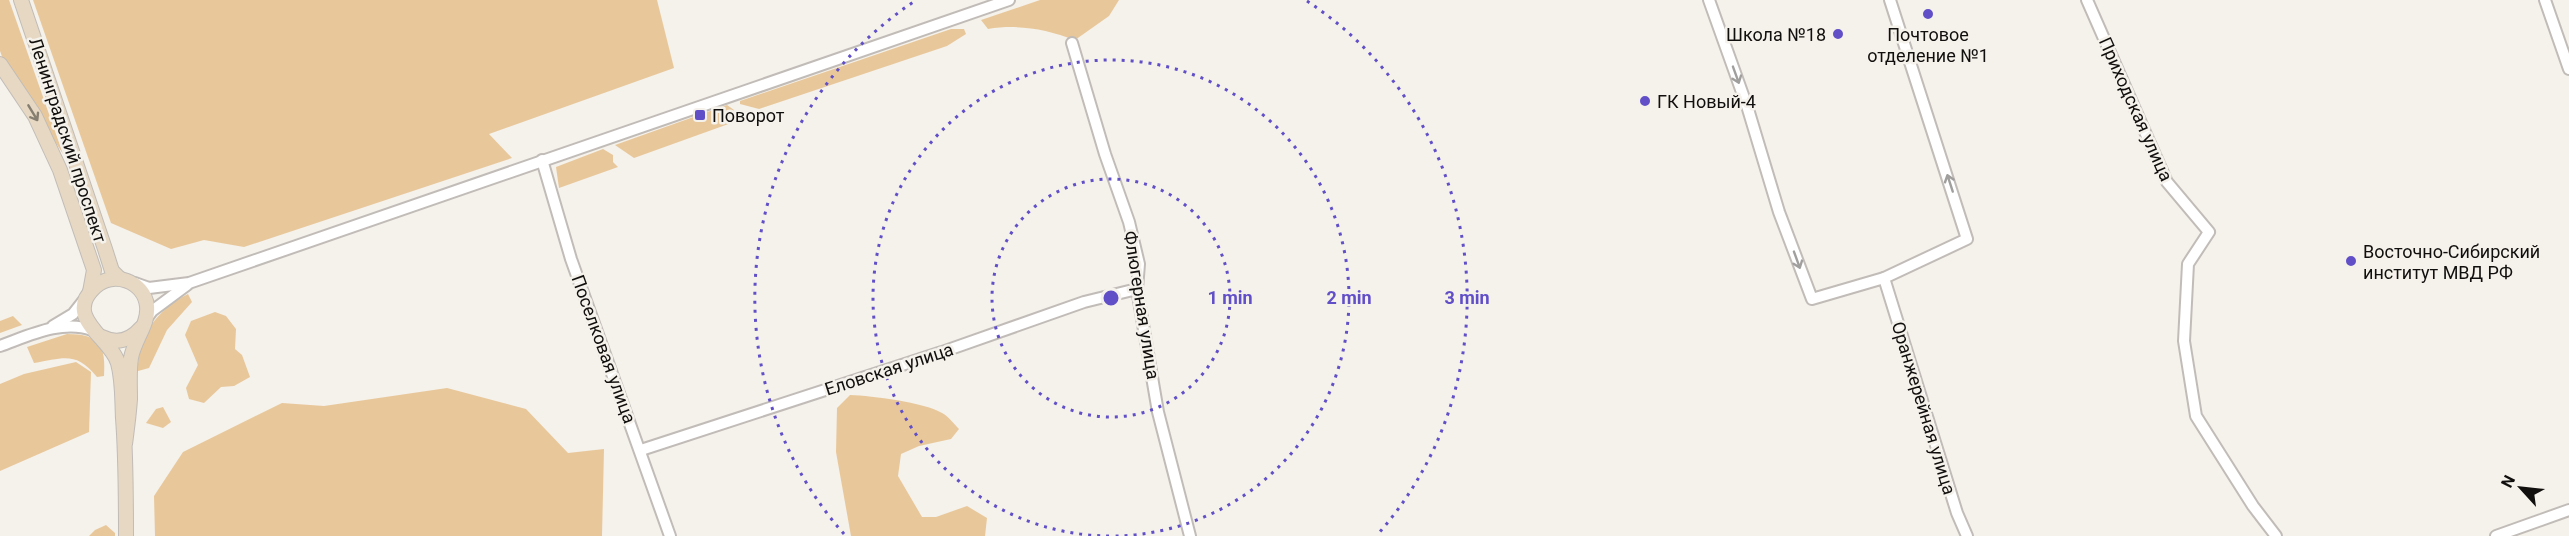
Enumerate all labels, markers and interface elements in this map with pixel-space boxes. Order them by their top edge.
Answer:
marker: Почтовое отделение №1 [1921,7,1935,21]
place label: Школа №18 [1726,24,1826,45]
place label: Почтовое отделение №1 [1867,24,1989,66]
marker: Школа №18 [1831,27,1845,41]
street label: Приходская улица [2095,34,2177,184]
street label: Ленинградский проспект [25,35,111,246]
one-way arrow [1732,65,1743,84]
place label: ГК Новый-4 [1657,91,1756,112]
marker: ГК Новый-4 [1638,94,1652,108]
one-way arrow [27,104,39,121]
place label: Поворот [712,105,785,126]
marker: Поворот [693,108,707,122]
one-way arrow [1943,174,1954,193]
street label: Флюгерная улица [1120,229,1164,381]
place label: Восточно-Сибирский институт МВД РФ [2363,241,2540,283]
one-way arrow [1792,250,1803,269]
marker: Восточно-Сибирский институт МВД РФ [2344,254,2358,268]
street label: Поселковая улица [567,272,641,426]
text: 1 min [1207,287,1253,308]
text: 2 min [1326,287,1372,308]
text: 3 min [1444,287,1490,308]
centre of rings [1101,288,1121,308]
street label: Оранжерейная улица [1888,319,1960,497]
street label: Еловская улица [822,338,956,400]
north arrow [2491,458,2551,518]
text: N [2497,472,2519,491]

